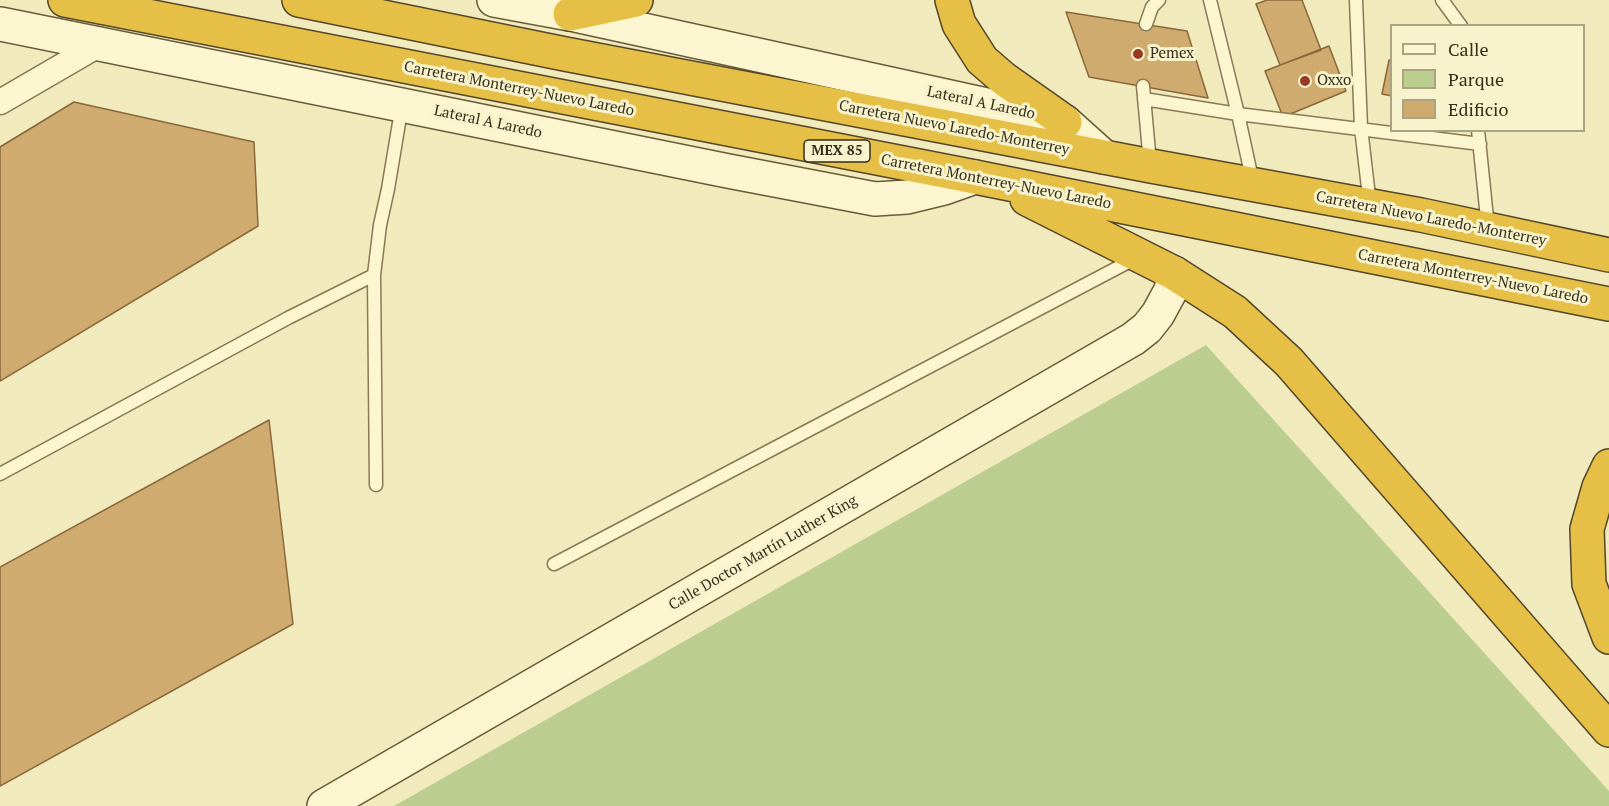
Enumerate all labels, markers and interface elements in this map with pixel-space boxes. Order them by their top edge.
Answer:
legend [1390,24,1585,132]
text: Calle [1448,37,1489,61]
place label: Pemex [1150,45,1194,63]
marker: Pemex [1131,47,1145,61]
street label: Carretera Monterrey-Nuevo Laredo [402,58,636,120]
text: Parque [1448,67,1504,91]
place label: Oxxo [1317,72,1351,90]
marker: Oxxo [1298,74,1312,88]
street label: Lateral A Laredo [925,83,1037,123]
street label: Carretera Nuevo Laredo-Monterrey [837,97,1071,159]
text: Edificio [1448,97,1508,121]
street label: Lateral A Laredo [432,102,544,142]
road number: MEX 85 [804,140,870,162]
street label: Carretera Monterrey-Nuevo Laredo [879,151,1113,213]
street label: Carretera Nuevo Laredo-Monterrey [1314,188,1548,250]
street label: Carretera Monterrey-Nuevo Laredo [1356,246,1590,308]
street label: Calle Doctor Martín Luther King [666,492,860,614]

